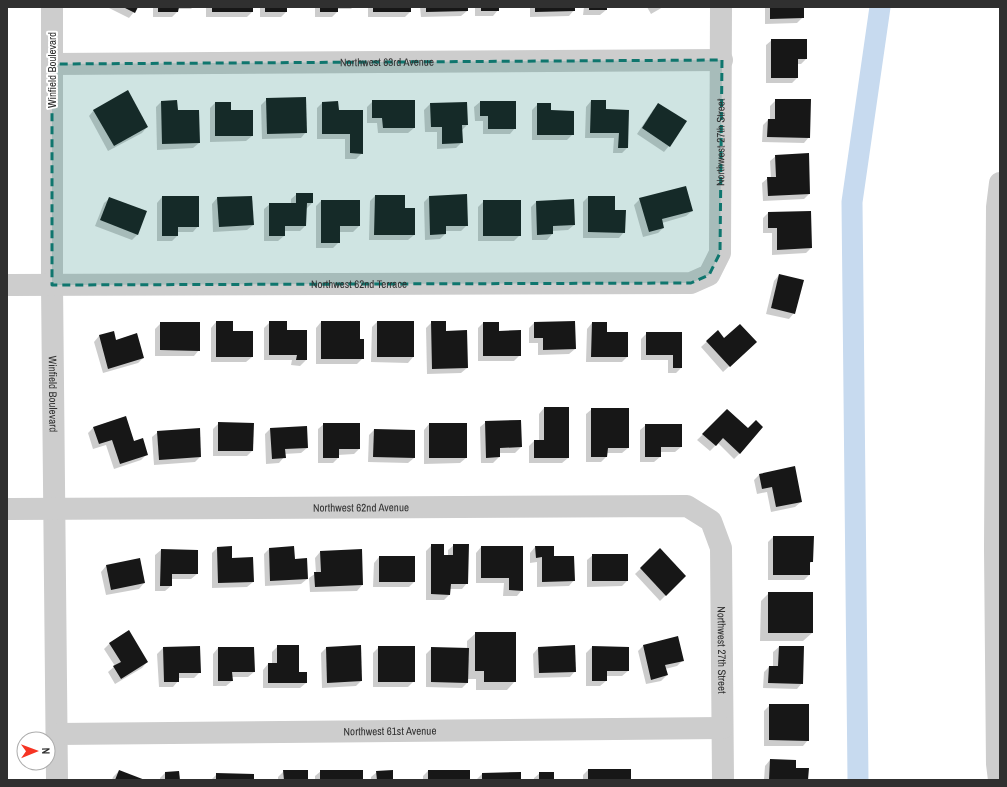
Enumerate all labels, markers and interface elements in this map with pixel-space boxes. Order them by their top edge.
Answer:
street label: Winfield Boulevard [45,32,59,108]
street label: Northwest 63rd Avenue [340,55,434,69]
street label: Northwest 27th Street [713,98,728,186]
street label: Northwest 62nd Terrace [311,277,407,291]
street label: Winfield Boulevard [46,356,60,432]
street label: Northwest 62nd Avenue [313,500,409,515]
street label: Northwest 27th Street [715,606,729,694]
street label: Northwest 61st Avenue [344,724,436,738]
north arrow [16,731,56,771]
text: N [39,747,53,754]

